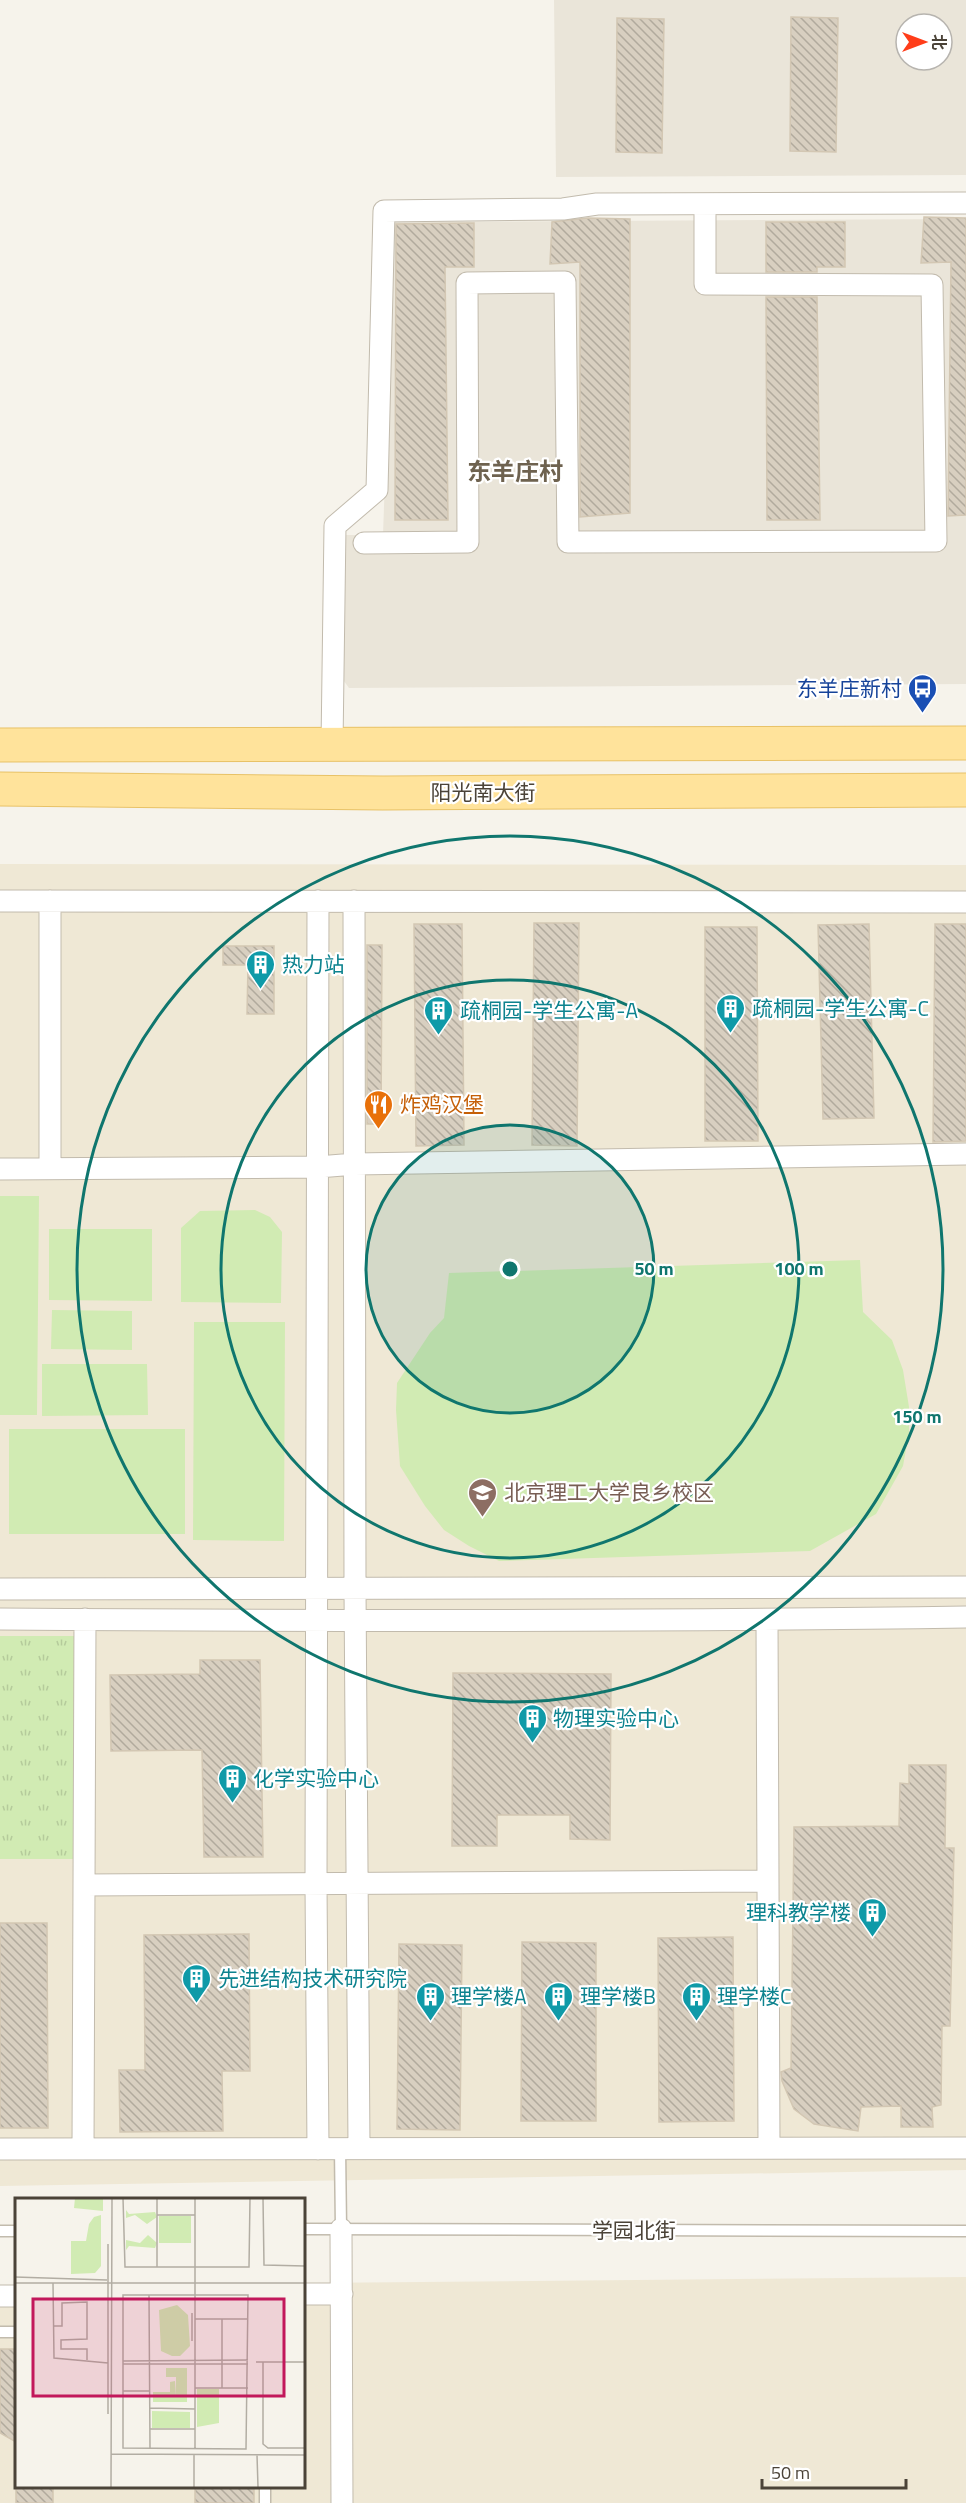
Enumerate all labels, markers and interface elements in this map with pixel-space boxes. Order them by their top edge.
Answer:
north arrow [894,12,954,72]
text: 北 [927,34,951,50]
district label: 东羊庄村 [467,453,563,489]
place label: 东羊庄新村 [797,672,902,704]
bus stop icon: 东羊庄新村 [907,672,939,714]
street label: 阳光南大街 [431,776,536,808]
building icon: 热力站 [245,948,277,990]
place label: 热力站 [282,948,345,980]
building icon: 疏桐园-学生公寓-C [715,992,747,1034]
place label: 疏桐园-学生公寓-C [752,992,929,1024]
building icon: 疏桐园-学生公寓-A [423,994,455,1036]
place label: 疏桐园-学生公寓-A [460,994,638,1026]
restaurant icon: 炸鸡汉堡 [363,1088,395,1130]
place label: 炸鸡汉堡 [400,1088,484,1120]
text: 50 m [634,1255,674,1282]
text: 100 m [774,1255,824,1282]
centre of rings [500,1259,520,1279]
text: 150 m [892,1403,942,1430]
school or university icon: 北京理工大学良乡校区 [467,1476,499,1518]
place label: 北京理工大学良乡校区 [504,1476,714,1508]
building icon: 物理实验中心 [516,1702,548,1744]
place label: 物理实验中心 [553,1702,679,1734]
building icon: 化学实验中心 [216,1762,248,1804]
place label: 化学实验中心 [253,1762,379,1794]
place label: 理科教学楼 [746,1896,851,1928]
building icon: 理科教学楼 [856,1896,888,1938]
building icon: 先进结构技术研究院 [181,1962,213,2004]
place label: 先进结构技术研究院 [218,1962,407,1994]
building icon: 理学楼A [414,1980,446,2022]
place label: 理学楼A [451,1980,527,2012]
building icon: 理学楼B [543,1980,575,2022]
place label: 理学楼B [580,1980,656,2012]
building icon: 理学楼C [680,1980,712,2022]
place label: 理学楼C [717,1980,791,2012]
inset map [15,2198,304,2488]
street label: 学园北街 [592,2214,676,2246]
scale bar [762,2452,906,2490]
text: 50 m [771,2459,810,2486]

